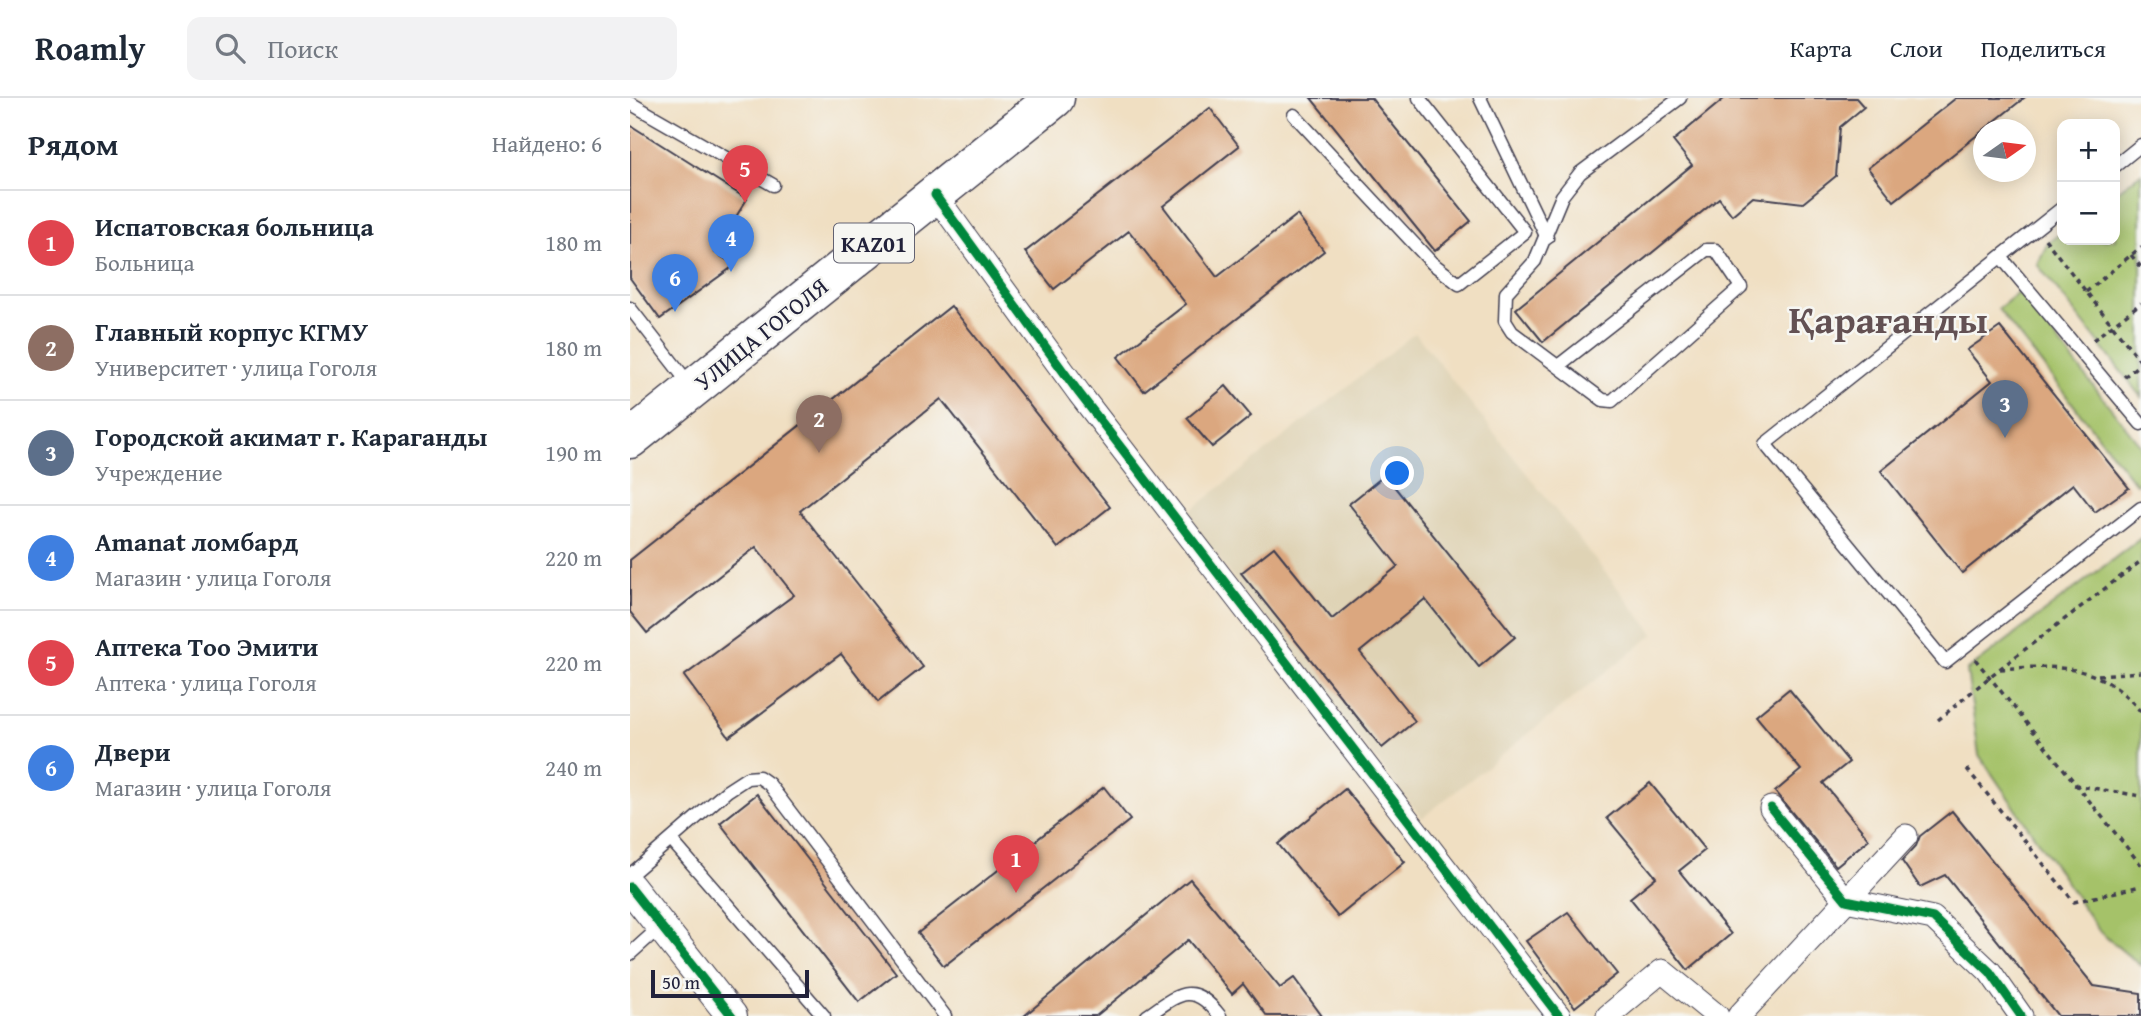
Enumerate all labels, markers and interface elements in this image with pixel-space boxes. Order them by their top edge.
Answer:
search box [187,17,677,80]
text: Roamly [35,24,145,72]
icon: search [211,29,249,67]
text: Поиск [267,29,338,68]
text: Карта [1790,31,1852,66]
text: Слои [1890,31,1943,66]
text: Поделиться [1981,31,2106,66]
north arrow [1973,119,2036,182]
map controls [2057,119,2120,245]
button: + [2057,119,2120,182]
text: Рядом [28,122,119,166]
text: Найдено: 6 [492,127,602,160]
pin: 5 [722,145,768,203]
button: − [2057,182,2120,245]
text: Испатовская больница [95,207,374,246]
pin: 4 [708,214,754,272]
road number: KАZ01 [834,224,914,262]
text: 1 [45,226,57,259]
text: 180 m [545,226,602,259]
text: Больница [95,246,194,279]
pin: 6 [652,254,698,312]
street label: УЛИЦА ГОГОЛЯ [687,269,835,399]
district label: Қарағанды [1788,291,1988,347]
text: Главный корпус КГМУ [95,312,368,351]
text: 2 [45,331,57,364]
text: 180 m [545,331,602,364]
text: Университет · улица Гоголя [95,351,377,384]
pin: 3 [1982,380,2028,438]
pin: 2 [796,395,842,453]
text: Городской акимат г. Караганды [95,417,487,456]
text: 3 [45,436,57,469]
text: 190 m [545,436,602,469]
text: Учреждение [95,456,222,489]
your location [1380,456,1414,490]
text: Amanat ломбард [95,522,298,561]
text: 4 [45,541,57,574]
text: 220 m [545,541,602,574]
text: Магазин · улица Гоголя [95,561,331,594]
text: Аптека Тоо Эмити [95,627,318,666]
text: 5 [45,646,57,679]
text: 220 m [545,646,602,679]
text: Аптека · улица Гоголя [95,666,317,699]
text: Двери [95,732,171,771]
text: 6 [45,751,57,784]
text: 240 m [545,751,602,784]
text: Магазин · улица Гоголя [95,771,331,804]
pin: 1 [993,835,1039,893]
scale bar [651,967,808,999]
text: 50 m [662,968,700,996]

